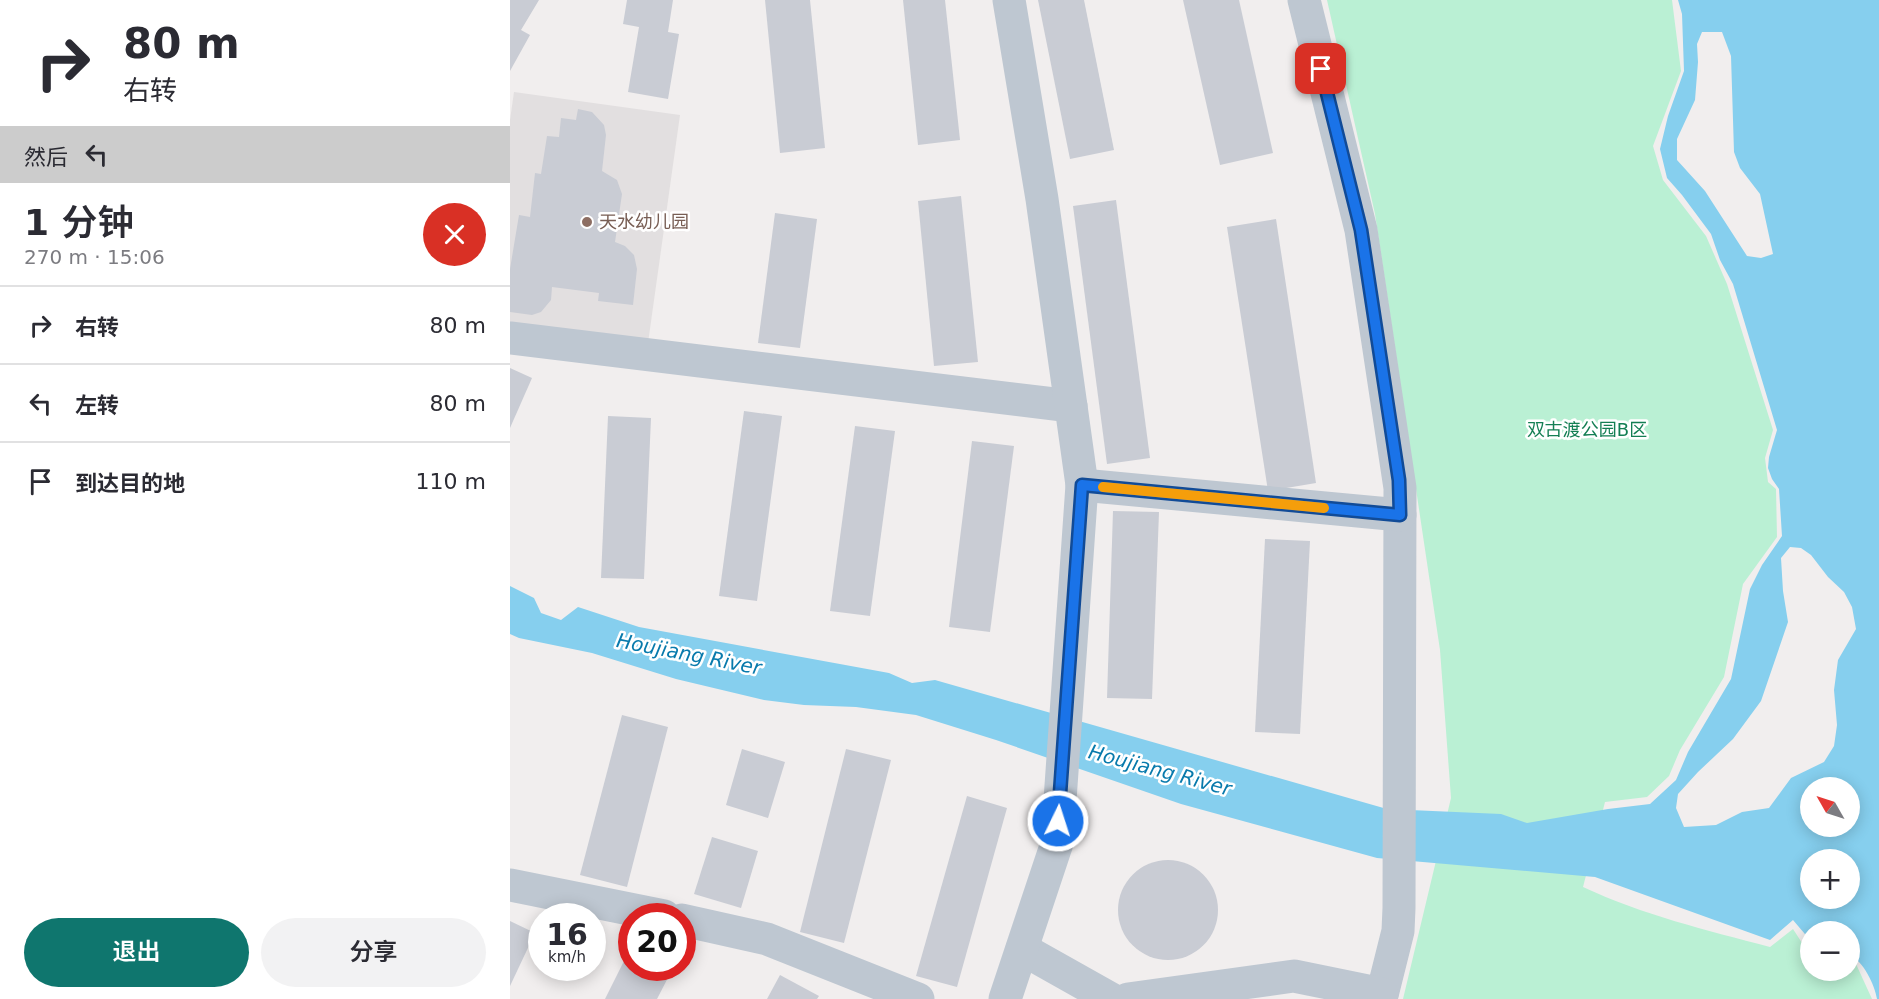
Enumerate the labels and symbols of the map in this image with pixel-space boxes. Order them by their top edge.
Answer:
pin [1295,43,1346,94]
place label: 天水幼儿园 [599,211,689,232]
marker: 天水幼儿园 [580,215,594,229]
park label: 双古渡公园B区 [1527,419,1647,440]
water label: Houjiang River [615,628,765,680]
water label: Houjiang River [1086,739,1236,801]
north arrow [1800,777,1860,837]
position arrow [1026,789,1090,853]
speed limit sign: 20 [618,903,696,981]

